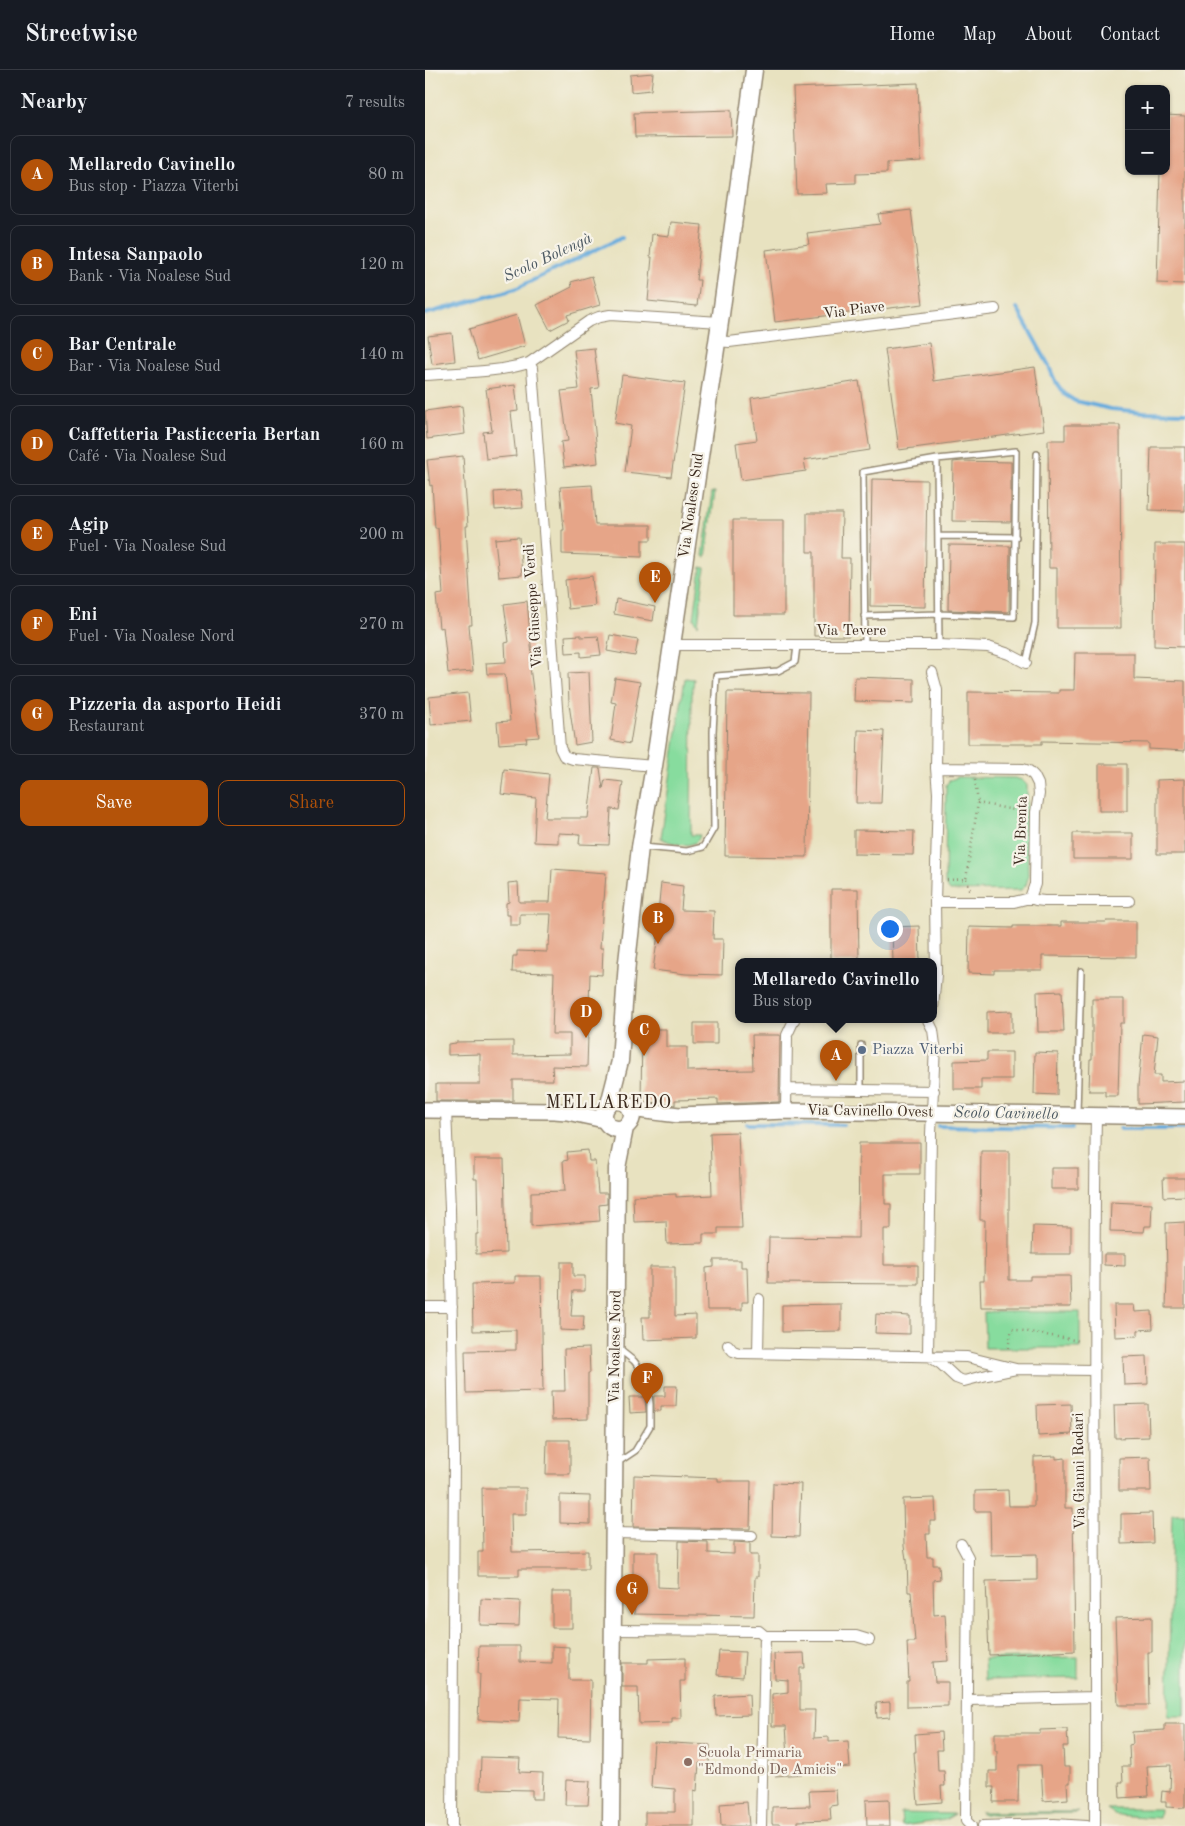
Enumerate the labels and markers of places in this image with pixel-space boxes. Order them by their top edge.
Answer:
pin: E [639,562,671,603]
pin: B [642,903,674,944]
pin: D [570,997,602,1038]
pin: C [628,1015,660,1056]
pin: A [820,1040,852,1081]
place label: Piazza Viterbi [872,1043,963,1058]
marker: Piazza Viterbi [856,1044,868,1056]
pin: F [631,1363,663,1404]
pin: G [616,1574,648,1615]
place label: Scuola Primaria "Edmondo De Amicis" [698,1746,842,1778]
marker: Scuola Primaria "Edmondo De Amicis" [682,1756,694,1768]

